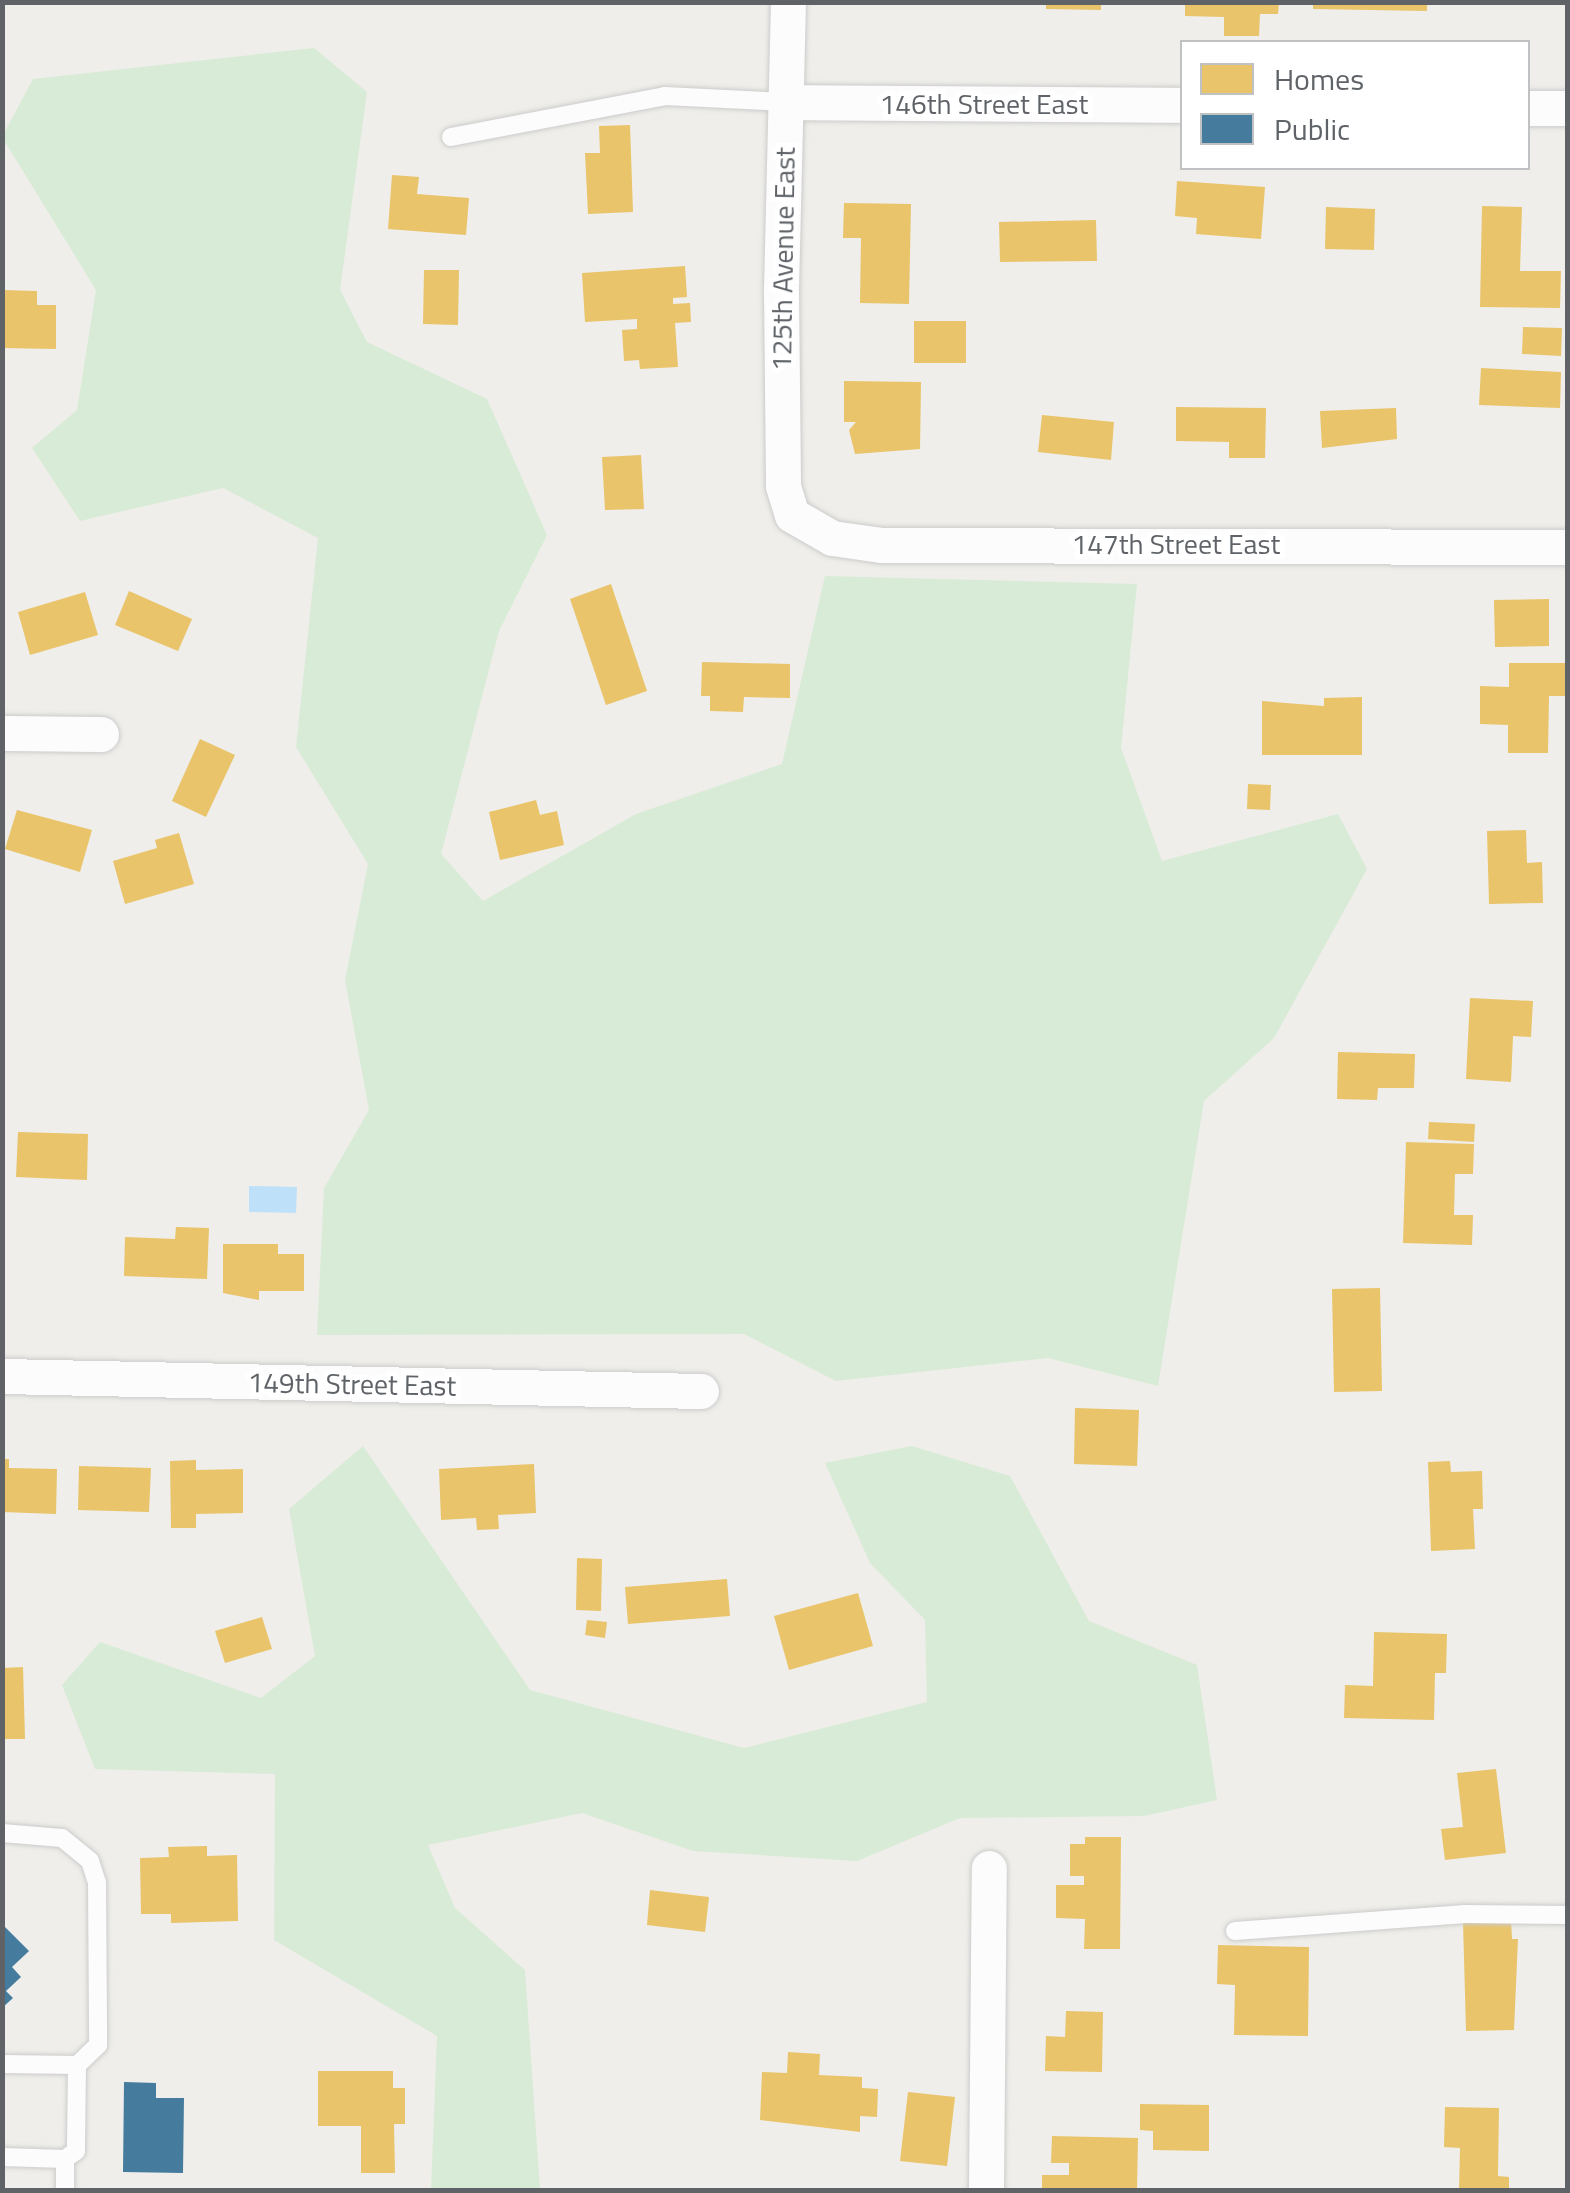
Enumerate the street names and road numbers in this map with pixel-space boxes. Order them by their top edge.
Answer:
street label: 146th Street East [880,87,1088,121]
street label: 125th Avenue East [764,147,802,371]
street label: 147th Street East [1072,527,1280,561]
street label: 149th Street East [247,1365,457,1403]

